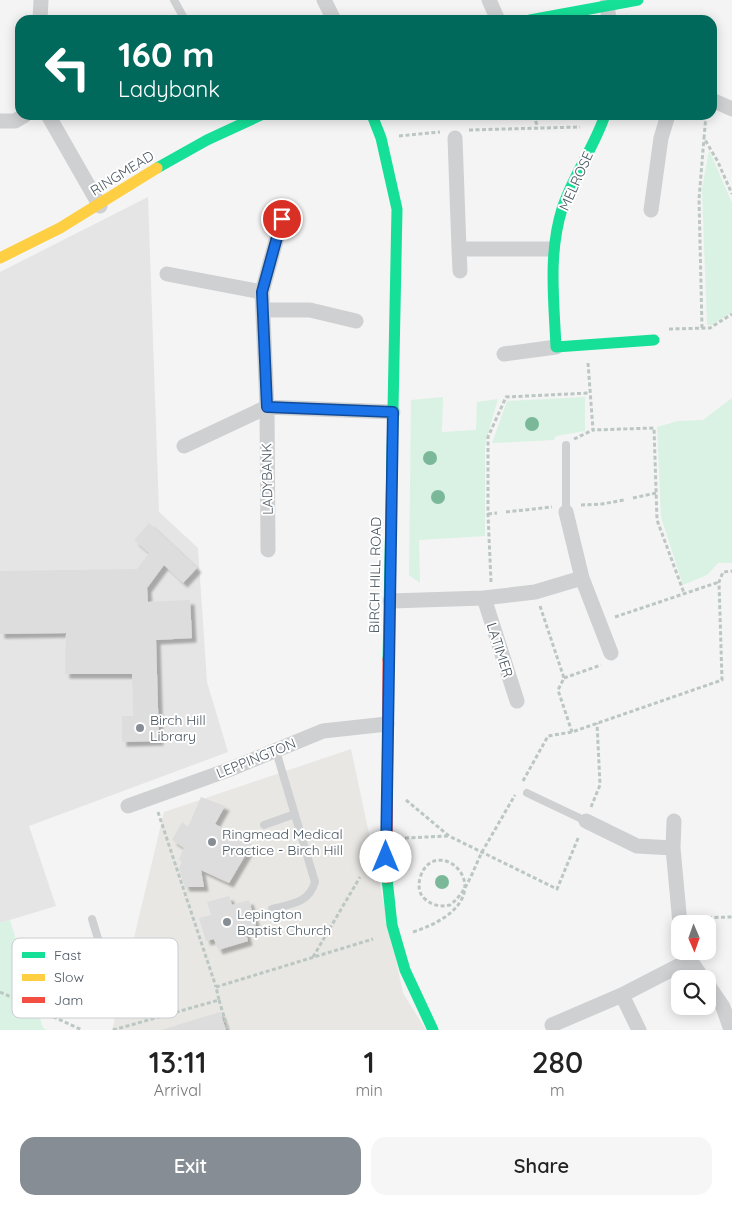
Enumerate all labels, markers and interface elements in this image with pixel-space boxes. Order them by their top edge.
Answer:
text: 160 m [118,32,215,76]
icon: left [35,35,100,100]
text: Ladybank [118,75,220,103]
street label: RINGMEAD [87,146,157,200]
street label: MELROSE [555,149,597,213]
pin [261,198,303,240]
icon: arrive [268,205,296,233]
street label: LADYBANK [257,443,277,515]
street label: BIRCH HILL ROAD [365,517,385,633]
street label: LATIMER [483,620,517,680]
place label: Birch Hill Library [150,711,206,745]
marker: Birch Hill Library [134,722,146,734]
street label: LEPPINGTON [214,734,298,782]
place label: Ringmead Medical Practice - Birch Hill [222,825,343,859]
position arrow [359,830,411,882]
marker: Ringmead Medical Practice - Birch Hill [206,836,218,848]
place label: Lepington Baptist Church [237,905,331,939]
north arrow [671,915,716,960]
map controls [671,915,716,1015]
marker: Lepington Baptist Church [221,916,233,928]
legend [12,938,178,1018]
text: Fast [54,946,82,964]
text: Slow [54,968,84,986]
button: search [671,970,716,1015]
text: Jam [54,991,83,1009]
text: 13:11 [149,1043,207,1081]
text: 1 [363,1043,375,1081]
text: 280 [532,1043,583,1081]
text: Arrival [154,1080,202,1100]
text: min [356,1080,383,1100]
text: m [550,1080,565,1100]
button: Exit [20,1137,361,1195]
button: Share [371,1137,712,1195]

